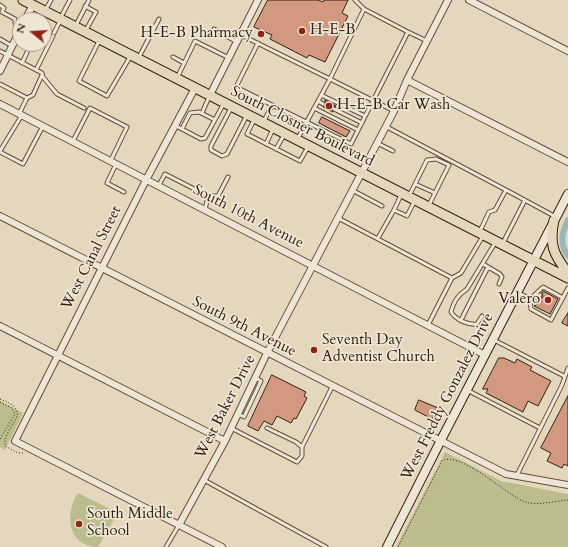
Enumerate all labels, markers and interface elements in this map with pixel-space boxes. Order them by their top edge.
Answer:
north arrow [12,12,52,52]
text: N [12,22,30,35]
place label: H-E-B [310,22,355,40]
place label: H-E-B Pharmacy [141,25,253,43]
marker: H-E-B [297,26,307,36]
marker: H-E-B Pharmacy [256,29,266,39]
street label: South Closner Boulevard [227,83,377,171]
place label: H-E-B Car Wash [337,97,450,115]
marker: H-E-B Car Wash [324,101,334,111]
street label: South 10th Avenue [190,181,306,253]
street label: West Canal Street [58,203,126,313]
place label: Valero [498,291,540,309]
street label: South 9th Avenue [189,293,299,361]
marker: Valero [543,295,553,305]
street label: West Freddy Gonzalez Drive [398,310,498,484]
place label: Seventh Day Adventist Church [322,332,435,367]
marker: Seventh Day Adventist Church [309,345,319,355]
street label: West Baker Drive [192,352,260,462]
place label: South Middle School [87,506,173,541]
marker: South Middle School [74,519,84,529]

